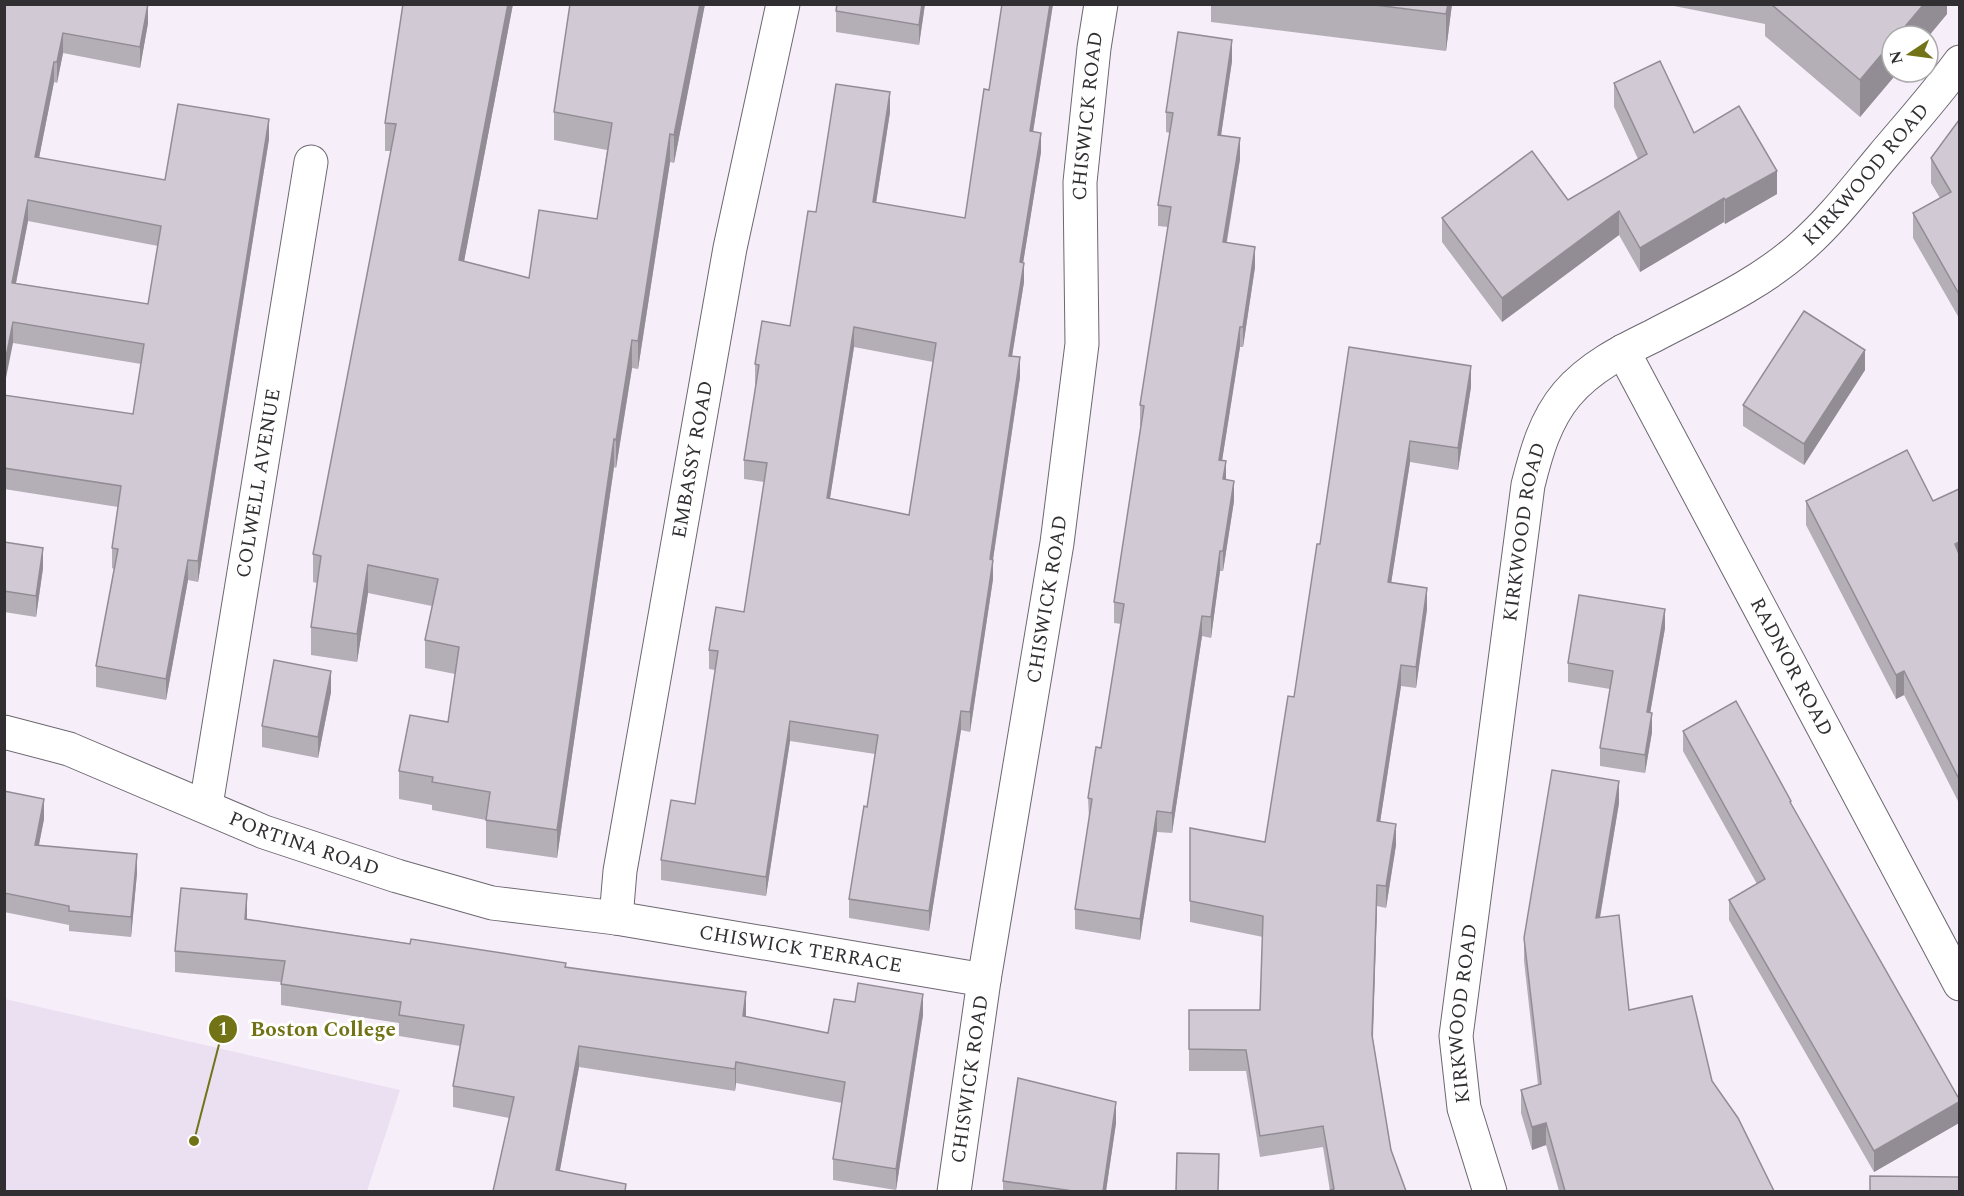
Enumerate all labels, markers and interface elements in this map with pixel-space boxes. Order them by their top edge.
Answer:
north arrow [1880,24,1940,84]
street label: CHISWICK ROAD [1065,29,1111,201]
text: N [1883,48,1910,66]
street label: KIRKWOOD ROAD [1796,97,1937,253]
street label: EMBASSY ROAD [664,378,721,541]
street label: COLWELL AVENUE [228,386,289,580]
street label: KIRKWOOD ROAD [1495,439,1554,623]
street label: CHISWICK ROAD [1019,514,1075,686]
street label: RADNOR ROAD [1742,592,1841,742]
street label: PORTINA ROAD [224,804,383,884]
street label: CHISWICK TERRACE [697,917,904,981]
street label: KIRKWOOD ROAD [1441,922,1486,1105]
street label: CHISWICK ROAD [943,993,997,1165]
callout: Boston College [208,1009,408,1048]
text: Boston College [250,1014,396,1046]
text: 1 [218,1016,228,1043]

